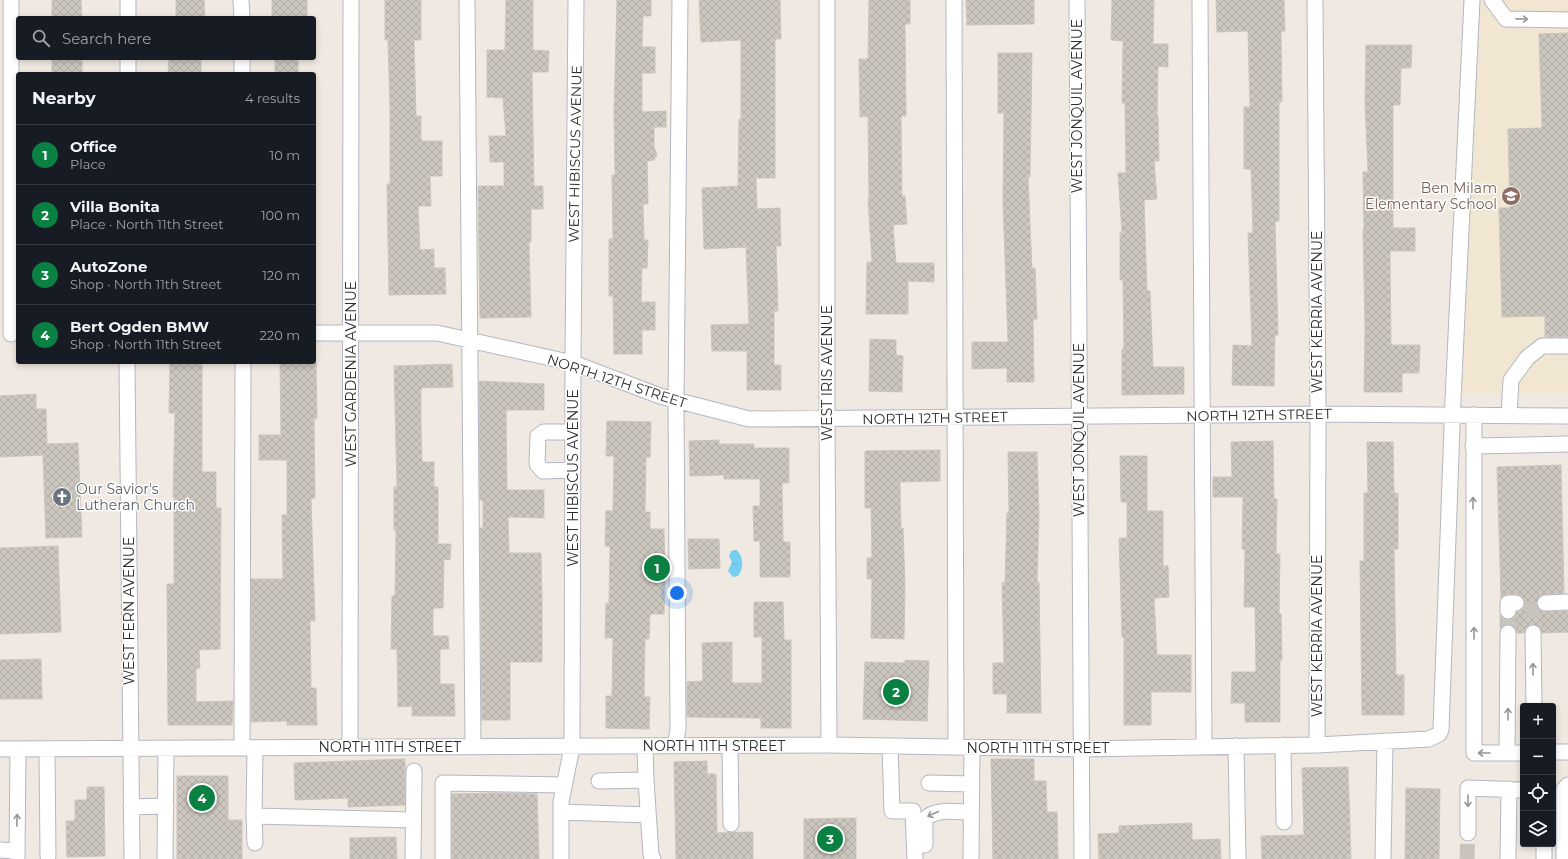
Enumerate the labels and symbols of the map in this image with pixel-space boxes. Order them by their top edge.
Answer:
one-way arrow [1515,15,1528,23]
street label: WEST JONQUIL AVENUE [1068,19,1086,193]
street label: WEST HIBISCUS AVENUE [564,65,586,243]
place label: Ben Milam Elementary School [1365,179,1497,213]
school or university icon: Ben Milam Elementary School [1500,185,1522,207]
street label: WEST KERRIA AVENUE [1308,231,1326,393]
street label: WEST GARDENIA AVENUE [342,281,360,467]
street label: WEST IRIS AVENUE [818,305,836,441]
street label: WEST JONQUIL AVENUE [1070,343,1088,517]
street label: NORTH 12TH STREET [545,350,689,412]
street label: WEST HIBISCUS AVENUE [564,389,582,567]
street label: NORTH 12TH STREET [1186,405,1332,425]
street label: NORTH 12TH STREET [862,408,1008,428]
place label: Our Savior's Lutheran Church [76,480,195,514]
church icon: Our Savior's Lutheran Church [51,486,73,508]
one-way arrow [1469,497,1477,510]
street label: WEST FERN AVENUE [120,537,138,685]
pin: 1 [644,553,670,583]
street label: WEST KERRIA AVENUE [1308,555,1326,717]
your location [667,583,687,603]
one-way arrow [1470,627,1478,640]
one-way arrow [1530,663,1537,676]
pin: 2 [883,677,909,707]
one-way arrow [1504,708,1512,721]
street label: NORTH 11TH STREET [643,737,785,755]
street label: NORTH 11TH STREET [319,738,461,756]
street label: NORTH 11TH STREET [967,739,1109,757]
one-way arrow [1478,749,1491,757]
pin: 4 [189,783,215,813]
one-way arrow [1464,794,1472,807]
one-way arrow [927,811,939,819]
one-way arrow [13,814,21,827]
pin: 3 [817,824,843,854]

